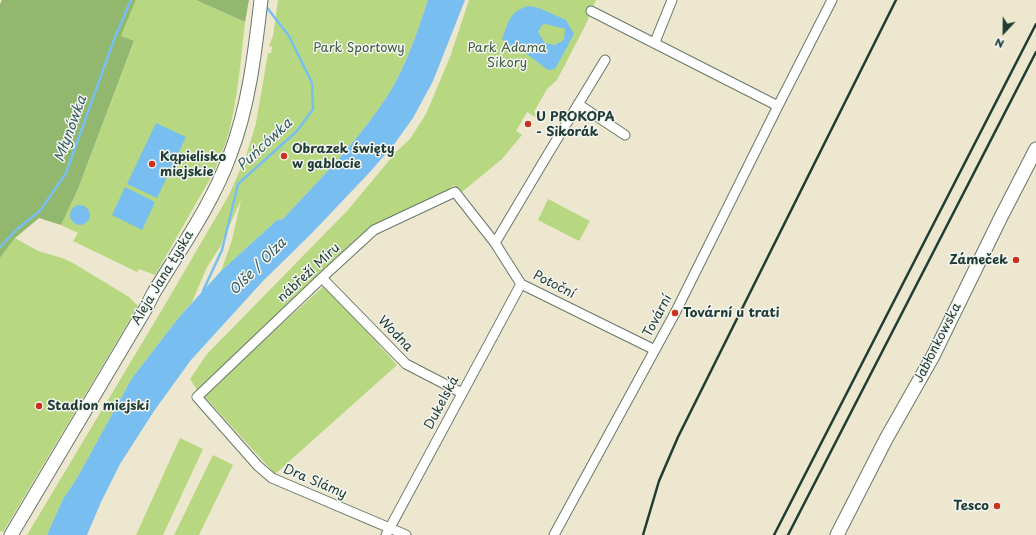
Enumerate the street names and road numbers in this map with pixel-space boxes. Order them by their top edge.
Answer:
street label: Aleja Jana Łyska [129,228,197,328]
street label: nábřeží Míru [275,240,343,306]
street label: Potoční [530,268,578,302]
street label: Tovární [640,292,676,340]
street label: Jabłonkowska [911,300,965,386]
street label: Wodna [374,313,416,355]
street label: Dukelská [421,374,463,432]
street label: Dra Slámy [281,462,349,502]

